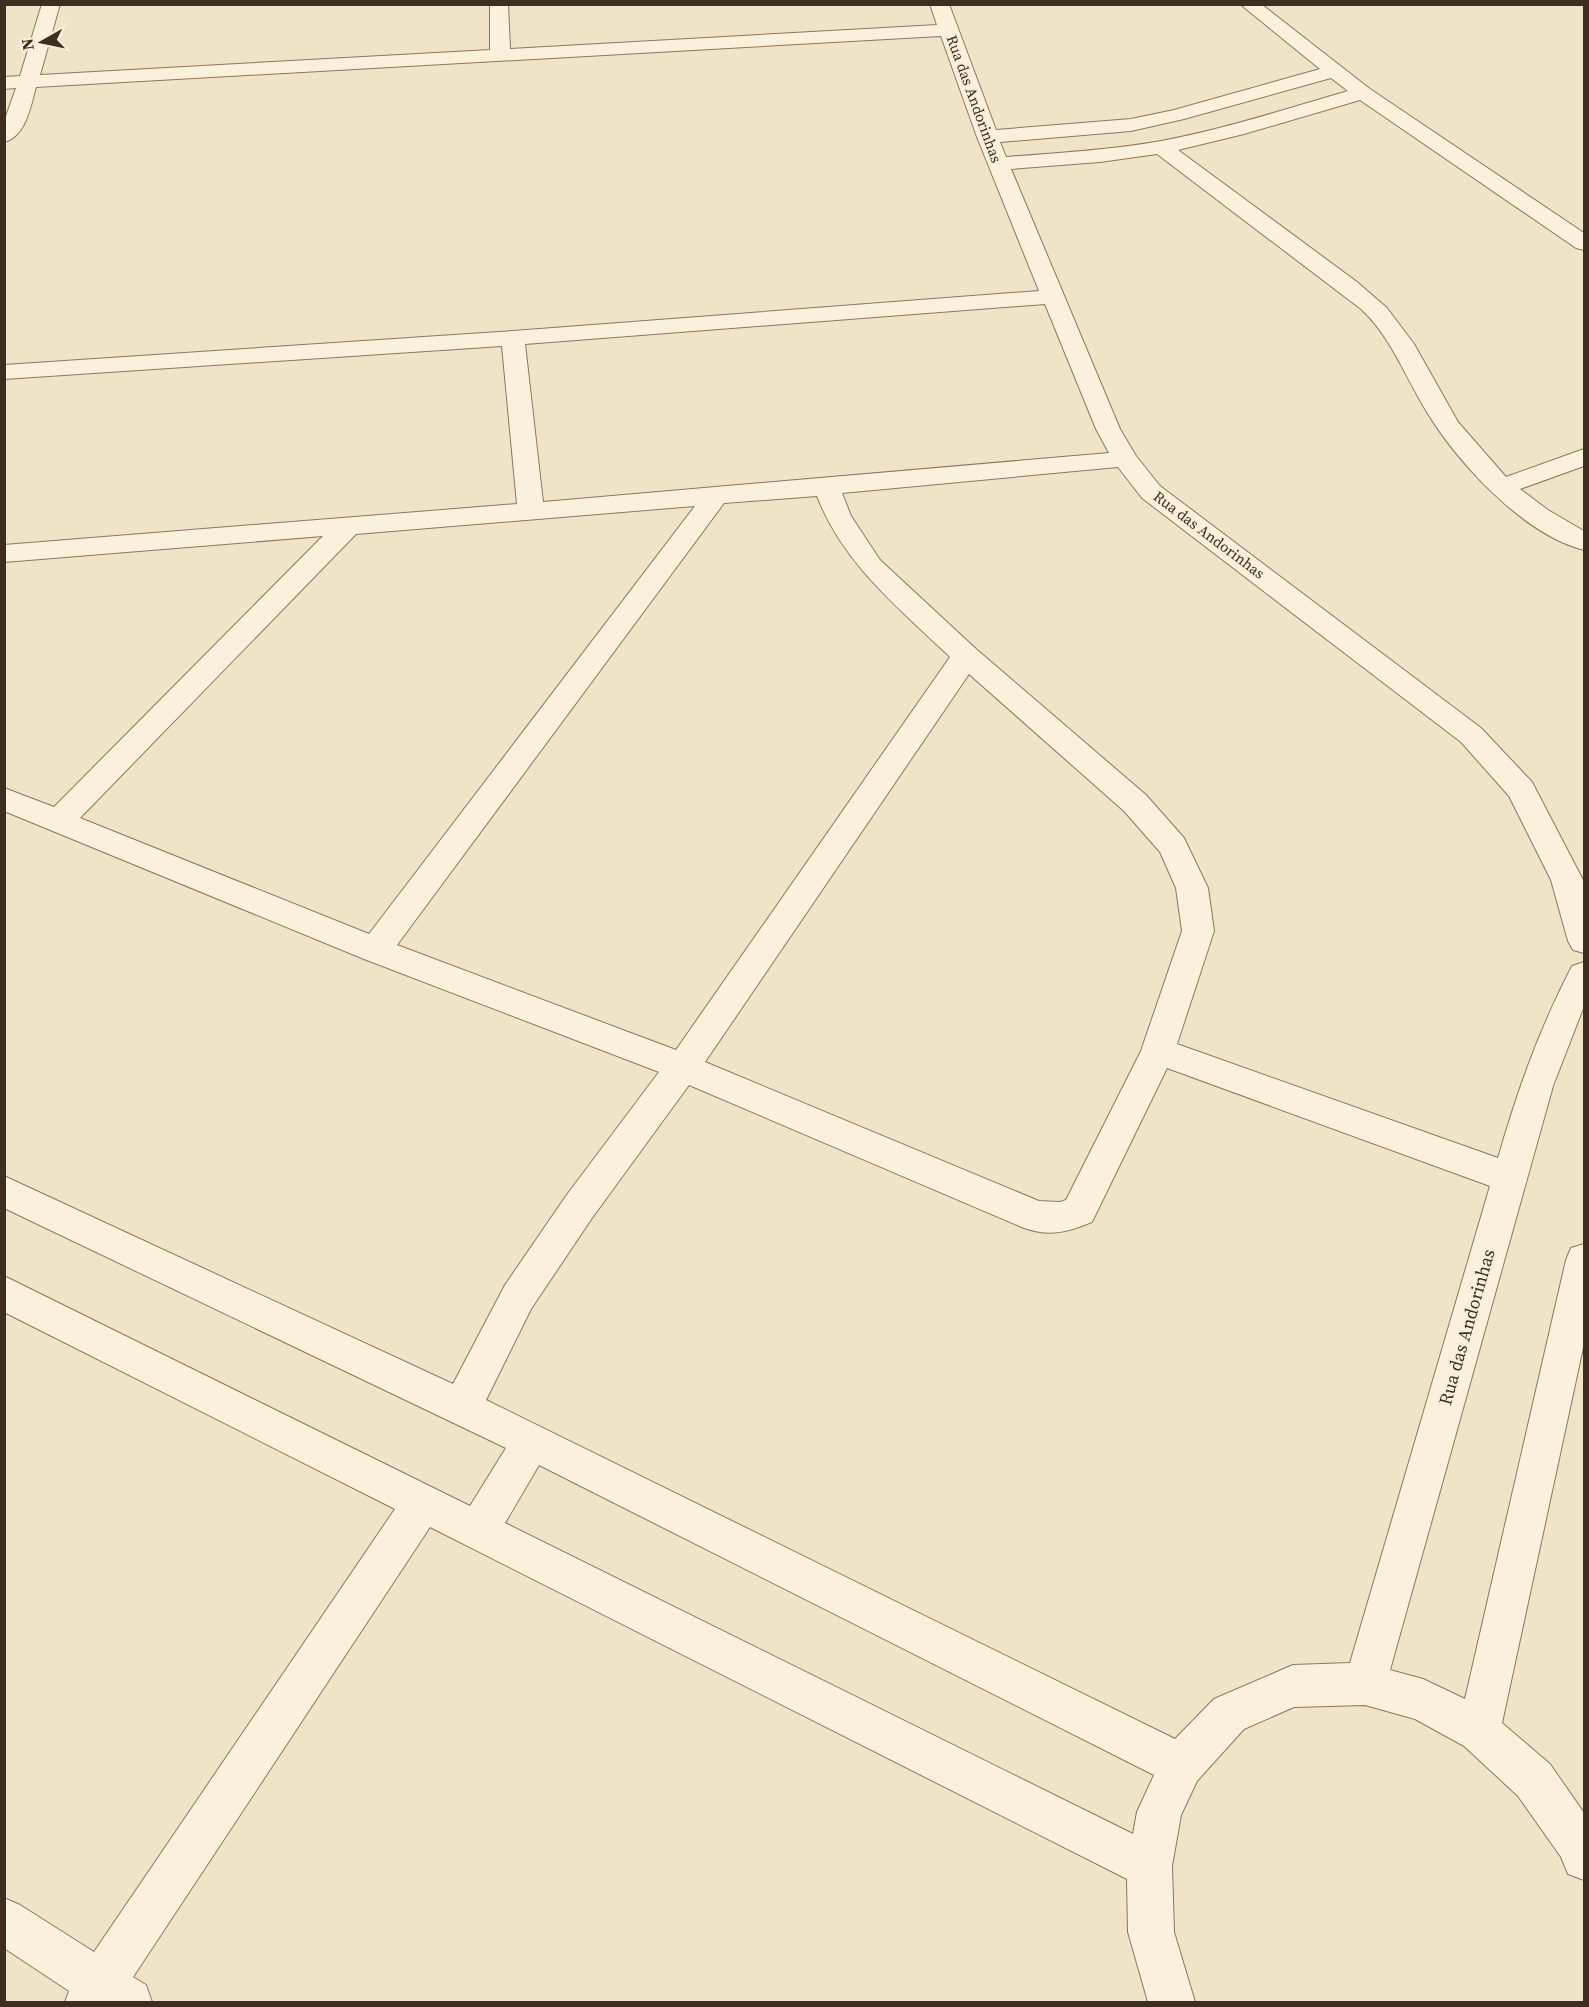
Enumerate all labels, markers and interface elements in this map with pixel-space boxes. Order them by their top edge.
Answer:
north arrow [12,12,72,72]
street label: Rua das Andorinhas [942,32,1007,166]
text: N [15,37,39,52]
street label: Rua das Andorinhas [1149,486,1269,583]
street label: Rua das Andorinhas [1432,1246,1501,1408]

